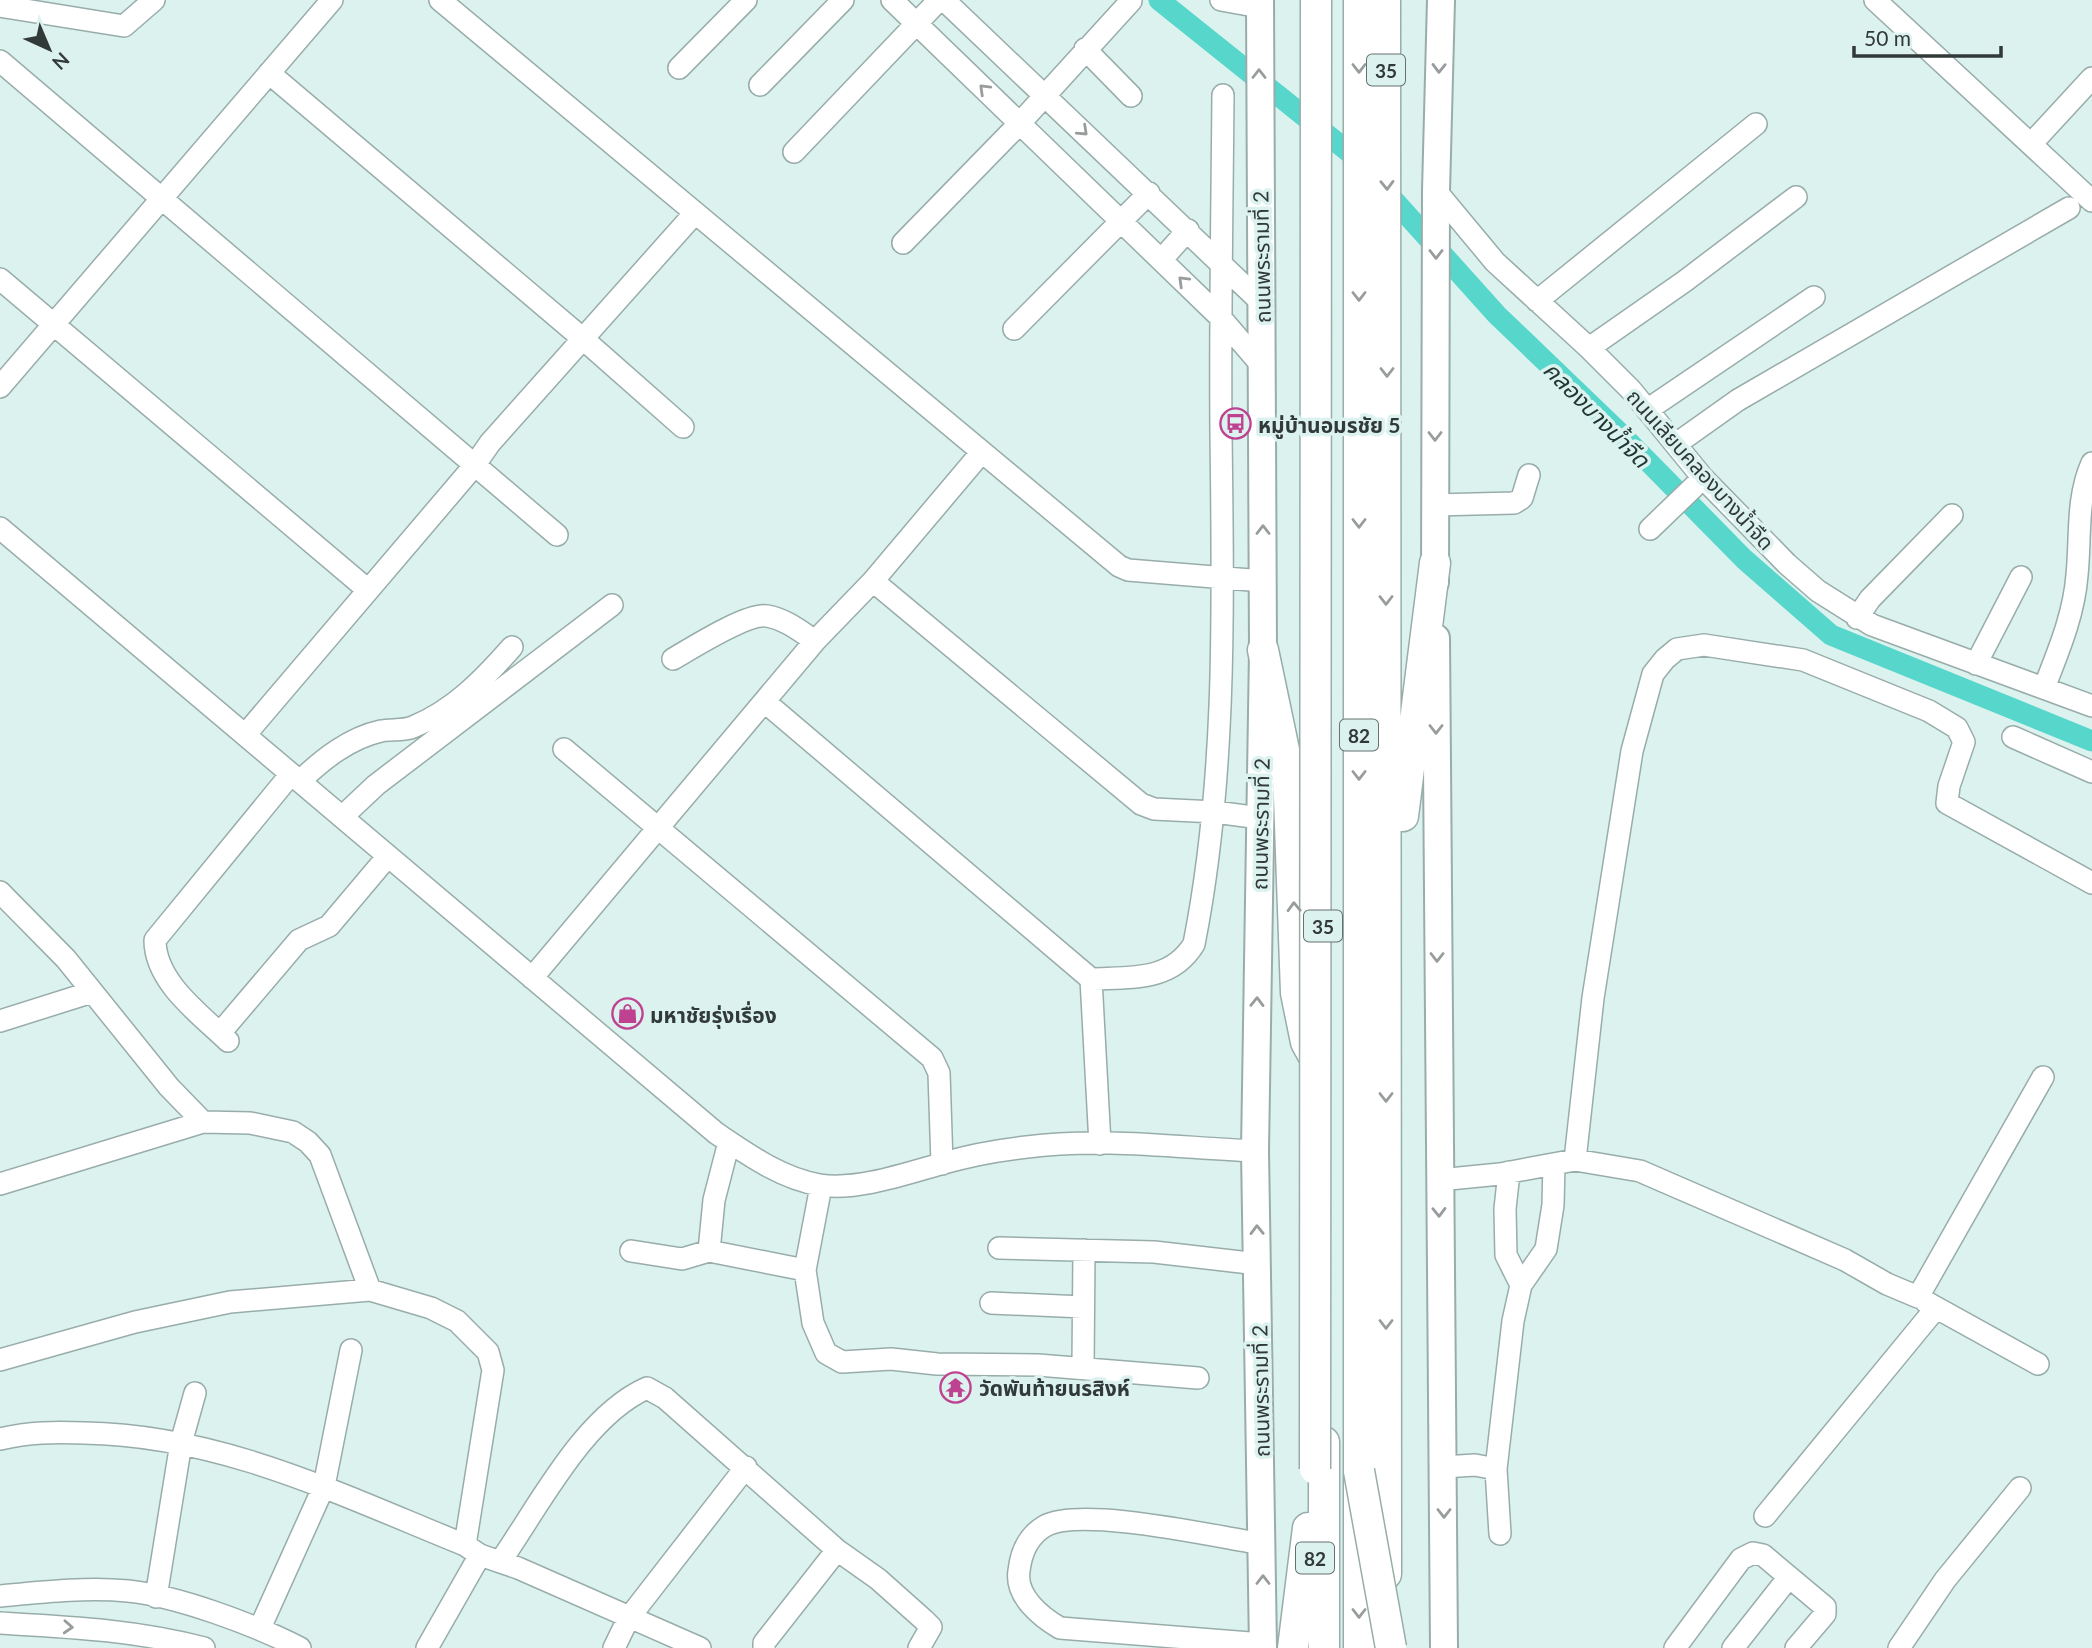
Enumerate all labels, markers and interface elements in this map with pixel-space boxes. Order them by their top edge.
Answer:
north arrow [14,14,84,84]
scale bar [1854,14,2001,58]
text: 50 m [1864,25,1911,50]
text: N [48,48,74,75]
road number: 35 [1367,54,1405,86]
one-way arrow [1351,63,1366,74]
one-way arrow [1431,63,1447,74]
one-way arrow [1251,69,1267,79]
one-way arrow [979,84,992,97]
one-way arrow [1075,122,1088,135]
one-way arrow [1379,181,1395,191]
street label: ถนนพระรามที่ 2 [1246,191,1275,323]
one-way arrow [1428,249,1444,259]
one-way arrow [1179,276,1192,289]
one-way arrow [1351,291,1367,301]
water label: คลองบางน้ำจืด [1538,355,1657,473]
one-way arrow [1379,367,1395,378]
street label: ถนนเลียบคลองบางน้ำจืด [1622,383,1781,555]
bus stop icon: หมู่บ้านอมรชัย 5 [1218,407,1252,441]
place label: หมู่บ้านอมรชัย 5 [1258,412,1400,439]
one-way arrow [1427,432,1443,442]
one-way arrow [1351,518,1367,529]
one-way arrow [1255,524,1271,535]
one-way arrow [1378,595,1394,605]
road number: 82 [1340,720,1378,750]
one-way arrow [1428,725,1444,735]
street label: ถนนพระรามที่ 2 [1245,758,1274,890]
one-way arrow [1351,770,1367,781]
one-way arrow [1287,902,1302,913]
road number: 35 [1304,910,1342,942]
one-way arrow [1429,952,1445,963]
shop icon: มหาชัยรุ่งเรื่อง [610,997,644,1031]
one-way arrow [1249,997,1265,1007]
place label: มหาชัยรุ่งเรื่อง [650,1001,777,1029]
one-way arrow [1378,1092,1394,1102]
one-way arrow [1431,1207,1447,1218]
one-way arrow [1249,1224,1265,1235]
one-way arrow [1378,1319,1394,1330]
street label: ถนนพระรามที่ 2 [1245,1325,1274,1457]
temple icon: วัดพันท้ายนรสิงห์ [939,1370,973,1404]
place label: วัดพันท้ายนรสิงห์ [979,1375,1130,1400]
one-way arrow [1436,1508,1452,1519]
road number: 82 [1296,1542,1334,1574]
one-way arrow [1255,1574,1271,1585]
one-way arrow [1351,1608,1367,1618]
one-way arrow [63,1619,74,1634]

